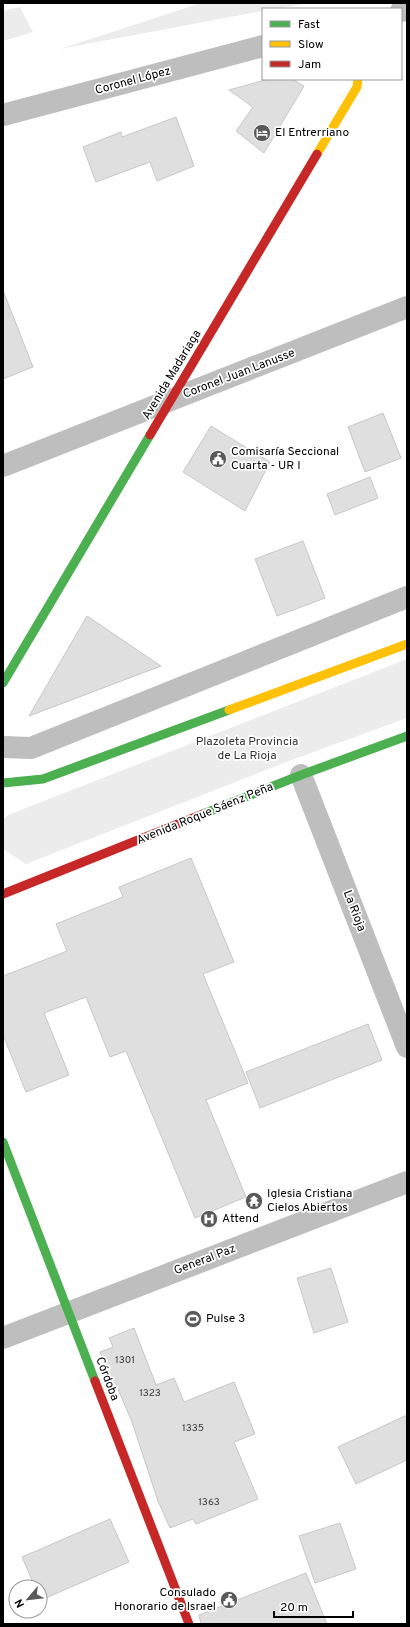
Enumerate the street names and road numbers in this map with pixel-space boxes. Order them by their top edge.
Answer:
street label: Coronel López [93,63,173,99]
street label: Avenida Madariaga [139,327,205,423]
street label: Coronel Juan Lanusse [181,345,297,403]
street label: Avenida Roque Sáenz Peña [134,779,276,849]
street label: La Rioja [339,888,369,934]
street label: General Paz [172,1241,238,1279]
street label: Córdoba [91,1355,123,1403]

